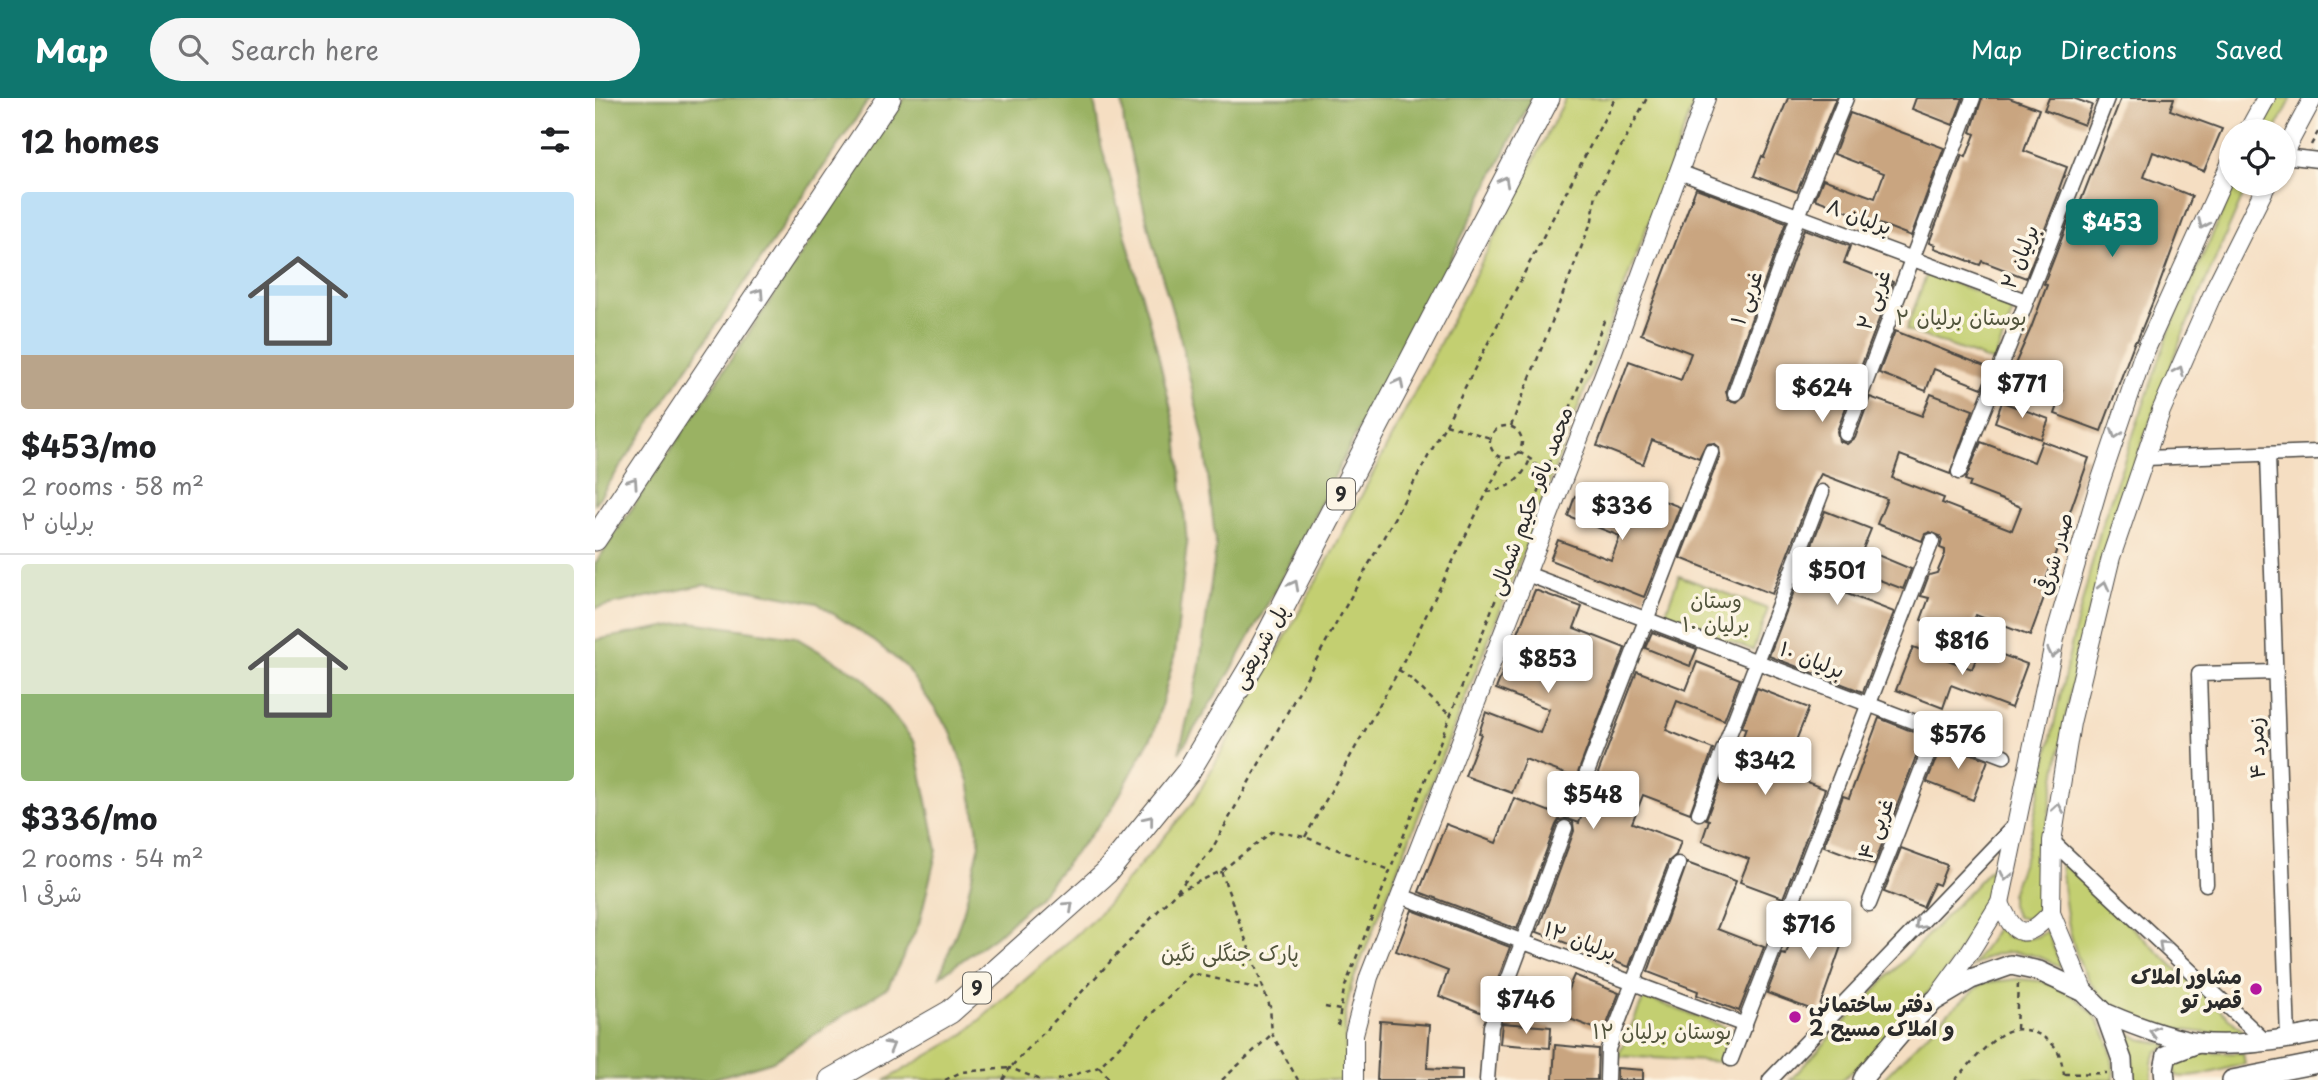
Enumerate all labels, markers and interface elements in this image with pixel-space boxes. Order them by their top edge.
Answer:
search box [150,18,640,81]
text: Map [35,24,108,74]
icon: search [174,30,212,68]
text: Search here [230,30,379,69]
text: Map [1971,31,2022,67]
text: Directions [2060,31,2177,67]
text: Saved [2215,31,2283,67]
text: 12 homes [21,118,159,163]
map controls [2219,119,2296,196]
button: locate [2219,119,2296,196]
icon: filters [536,121,574,159]
one-way arrow [1496,176,1510,189]
street label: برلیان ۸ [1822,189,1897,242]
pin: $453 [2071,200,2153,259]
text: $453 [2082,204,2142,239]
one-way arrow [2197,217,2211,230]
street label: برلیان ۲ [1991,219,2046,293]
icon: home [235,238,361,364]
street label: ۲ غربی [1846,265,1898,334]
street label: ۱ غربی [1721,266,1770,329]
one-way arrow [751,287,764,300]
park label: بوستان برلیان ۲ [1895,300,2027,332]
pin: $771 [1981,360,2063,420]
pin: $624 [1781,364,1863,424]
text: $771 [1997,365,2047,400]
one-way arrow [2171,366,2185,378]
text: $624 [1792,369,1852,404]
one-way arrow [1391,378,1405,390]
street label: محمد باقر حکیم شمالی [1478,401,1582,600]
text: $453/mo [21,423,156,468]
one-way arrow [2110,428,2124,440]
text: 2 rooms · 58 m² [21,468,204,503]
one-way arrow [625,477,637,490]
road number: 9 [1327,478,1355,510]
pin: $336 [1581,482,1663,542]
text: $336 [1591,487,1653,522]
text: برلیان ۲ [21,503,94,538]
street label: صدر شرقی [2026,508,2080,599]
pin: $501 [1796,547,1878,607]
text: $501 [1808,552,1866,587]
one-way arrow [1286,580,1299,592]
one-way arrow [2096,580,2111,592]
park label: وستان برلیان ۱۰ [1682,583,1750,639]
street label: پل شریعتی [1222,598,1295,694]
icon: home [235,610,361,736]
pin: $816 [1921,618,2003,677]
text: $816 [1935,622,1989,657]
street label: برلیان ۱۰ [1776,631,1850,685]
pin: $853 [1507,636,1589,695]
text: $853 [1519,640,1577,675]
one-way arrow [2046,647,2061,659]
pin: $576 [1917,712,1999,771]
text: $576 [1930,716,1986,751]
street label: زمرد ۴ [2238,717,2272,780]
pin: $342 [1724,738,1806,797]
text: $342 [1734,742,1796,777]
pin: $548 [1552,772,1634,831]
text: $548 [1563,776,1623,811]
street label: ۴ غربی [1848,793,1901,864]
text: $336/mo [21,795,157,840]
one-way arrow [2050,802,2065,814]
one-way arrow [1141,815,1154,827]
text: 2 rooms · 54 m² [21,840,204,875]
one-way arrow [2000,869,2015,881]
text: ۱ شرقی [21,875,82,910]
one-way arrow [1061,902,1074,914]
pin: $716 [1768,902,1850,961]
text: $716 [1782,906,1836,941]
street label: برلیان ۱۲ [1540,911,1621,967]
one-way arrow [1915,917,1928,930]
park label: پارک جنگلی نگین [1161,936,1299,968]
one-way arrow [2158,940,2171,953]
place label: مشاور املاک قصر تو [2131,959,2242,1015]
road number: 9 [963,972,991,1004]
pin: $746 [1485,976,1567,1036]
text: $746 [1496,981,1556,1016]
marker: مشاور املاک قصر تو [2248,981,2264,997]
place label: دفتر ساختمانی و املاک مسیح 2 [1809,987,1955,1043]
marker: دفتر ساختمانی و املاک مسیح 2 [1787,1009,1803,1025]
park label: بوستان برلیان ۱۲ [1593,1014,1731,1046]
one-way arrow [2148,1026,2160,1040]
one-way arrow [883,1041,896,1054]

